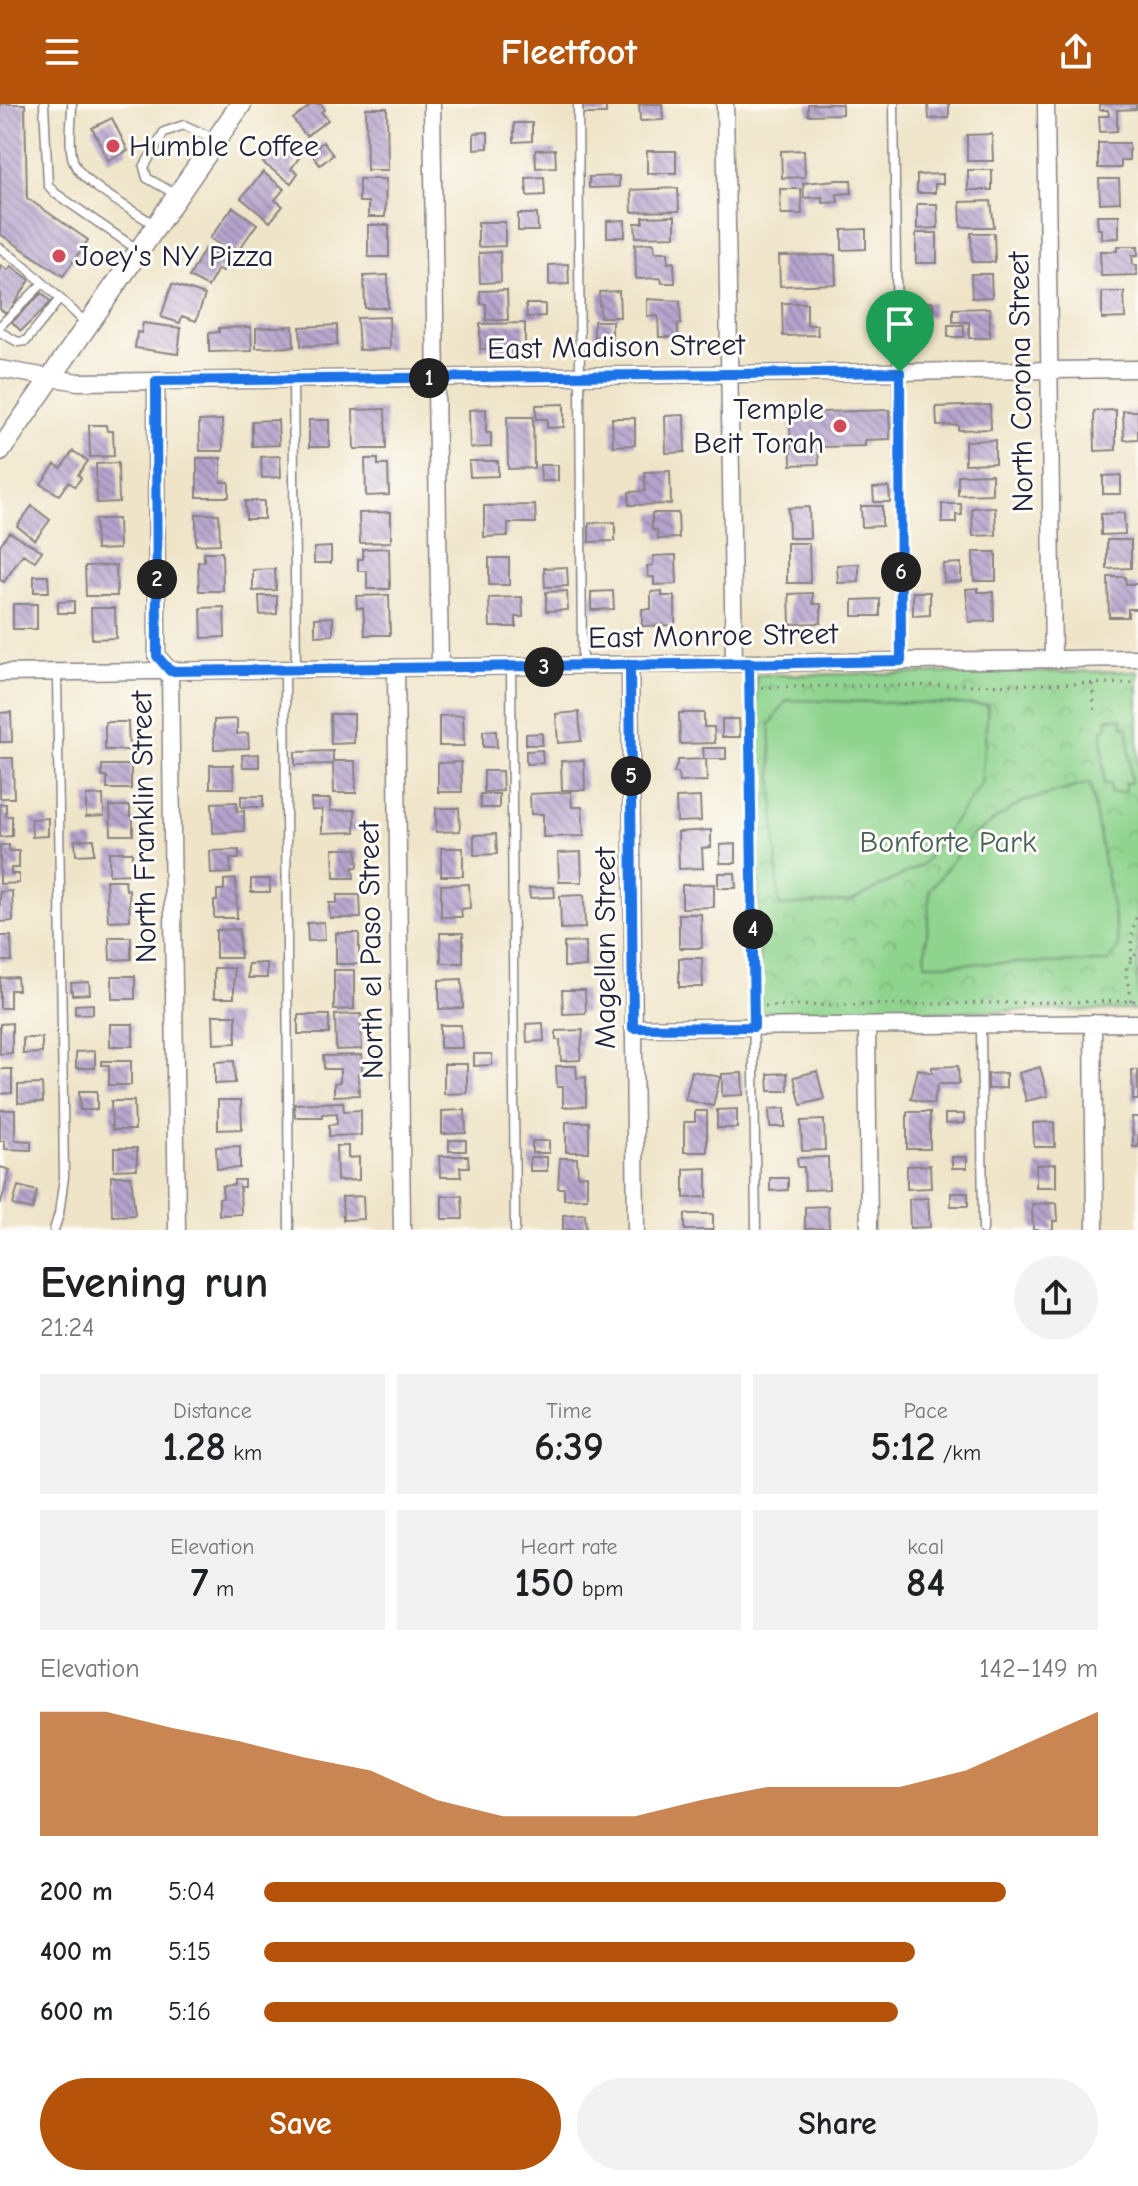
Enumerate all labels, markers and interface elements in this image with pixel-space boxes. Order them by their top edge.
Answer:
icon: menu [40,30,84,74]
icon: share [1054,30,1098,74]
text: Fleetfoot [501,32,637,73]
place label: Humble Coffee [129,129,319,164]
marker: Humble Coffee [104,137,122,155]
place label: Joey's NY Pizza [75,239,273,274]
marker: Joey's NY Pizza [50,247,68,265]
street label: North Corona Street [1001,250,1041,513]
pin [866,290,934,372]
icon: arrive [878,302,922,346]
street label: East Madison Street [487,327,747,367]
pin: 1 [409,358,449,398]
text: 1 [425,365,433,391]
place label: Temple Beit Torah [693,392,824,461]
marker: Temple Beit Torah [831,417,849,435]
pin: 6 [881,552,921,592]
pin: 2 [137,559,177,599]
text: 6 [895,559,907,585]
text: 2 [152,566,162,592]
street label: East Monroe Street [588,616,840,656]
pin: 3 [524,647,564,687]
text: 3 [539,654,549,680]
street label: North Franklin Street [124,689,164,964]
pin: 5 [611,756,651,796]
text: 5 [625,763,637,789]
street label: North el Paso Street [351,819,391,1079]
park label: Bonforte Park [860,825,1037,860]
street label: Magellan Street [588,846,623,1049]
pin: 4 [733,909,773,949]
text: 4 [748,916,758,942]
button: share [1014,1256,1098,1340]
text: Evening run [40,1257,268,1308]
text: 21:24 [40,1313,95,1343]
text: Distance [173,1398,252,1424]
text: Time [546,1398,592,1424]
text: Pace [903,1398,948,1424]
text: 1.28 [163,1424,226,1470]
text: 6:39 [534,1424,604,1470]
text: 5:12 [870,1424,935,1470]
text: km [226,1440,262,1466]
text: /km [935,1440,981,1466]
text: Elevation [170,1534,254,1560]
text: Heart rate [520,1534,617,1560]
text: kcal [907,1534,944,1560]
text: 7 [191,1560,209,1606]
text: 150 [515,1560,574,1606]
text: 84 [906,1560,945,1606]
text: m [209,1576,234,1602]
text: bpm [574,1576,623,1602]
text: Elevation [40,1654,140,1684]
text: 142–149 m [979,1654,1098,1684]
text: 200 m [40,1877,113,1907]
text: 5:04 [168,1877,215,1907]
text: 400 m [40,1937,112,1967]
text: 5:15 [168,1937,211,1967]
text: 600 m [40,1997,113,2027]
text: 5:16 [168,1997,211,2027]
button: Save [40,2078,561,2170]
button: Share [577,2078,1098,2170]

